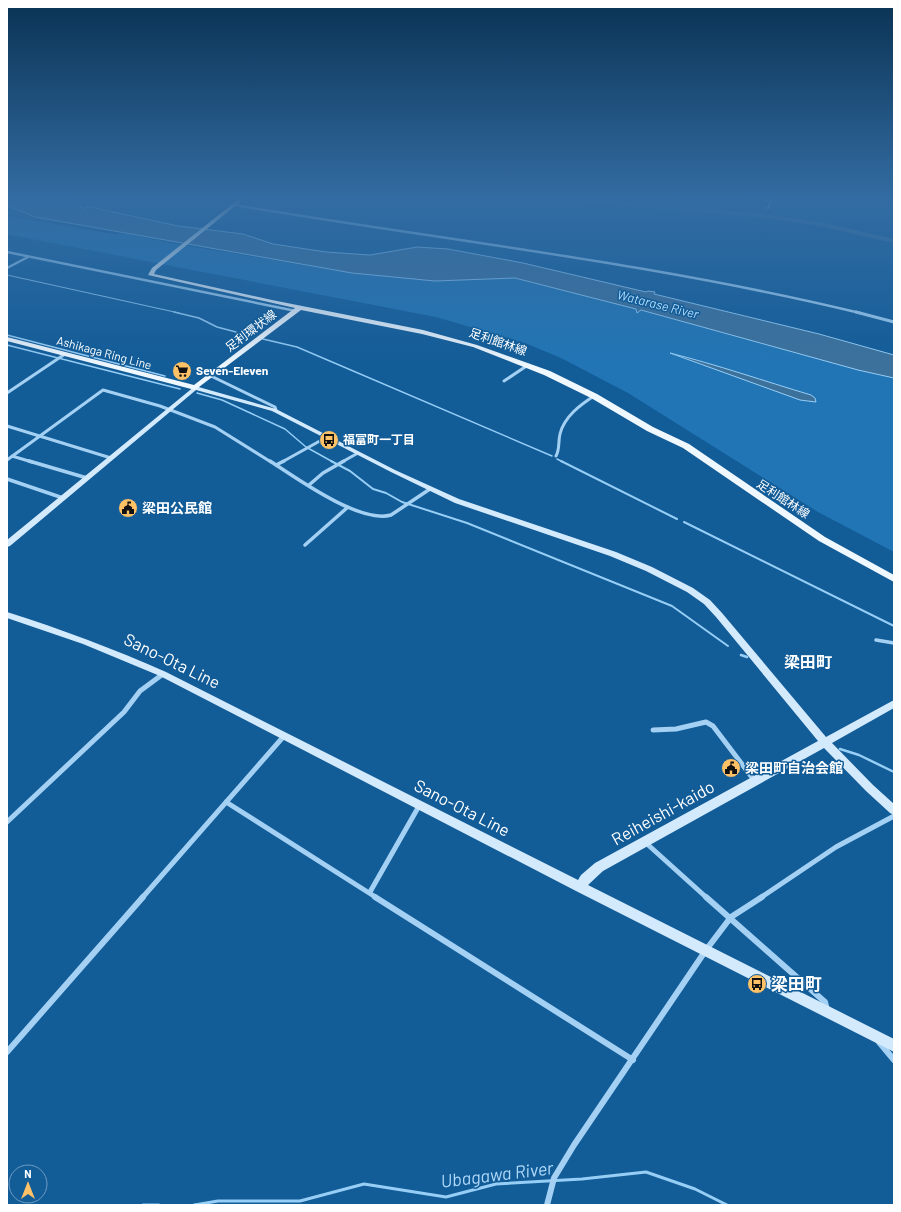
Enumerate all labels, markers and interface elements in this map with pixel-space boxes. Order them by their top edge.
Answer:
water label: Watarase River [616,286,701,322]
street label: 足利環状線 [222,307,279,354]
street label: 足利館林線 [468,325,529,357]
street label: Ashikaga Ring Line [55,333,153,371]
supermarket icon: Seven-Eleven [171,360,193,382]
place label: Seven-Eleven [196,363,268,377]
bus stop icon: 福富町一丁目 [318,429,340,451]
place label: 福富町一丁目 [343,432,415,446]
street label: 足利館林線 [755,476,813,520]
public building icon: 梁田公民館 [117,497,139,519]
place label: 梁田公民館 [142,499,212,516]
street label: Sano-Ota Line [121,628,224,692]
district label: 梁田町 [784,652,832,671]
public building icon: 梁田町自治会館 [720,757,742,779]
place label: 梁田町自治会館 [745,759,843,776]
street label: Sano-Ota Line [411,774,514,840]
street label: Reiheishi-kaido [608,776,717,849]
bus stop icon: 梁田町 [746,973,768,995]
place label: 梁田町 [771,973,822,993]
water label: Ubagawa River [439,1156,555,1192]
north arrow [8,1164,48,1204]
text: N [24,1167,32,1180]

